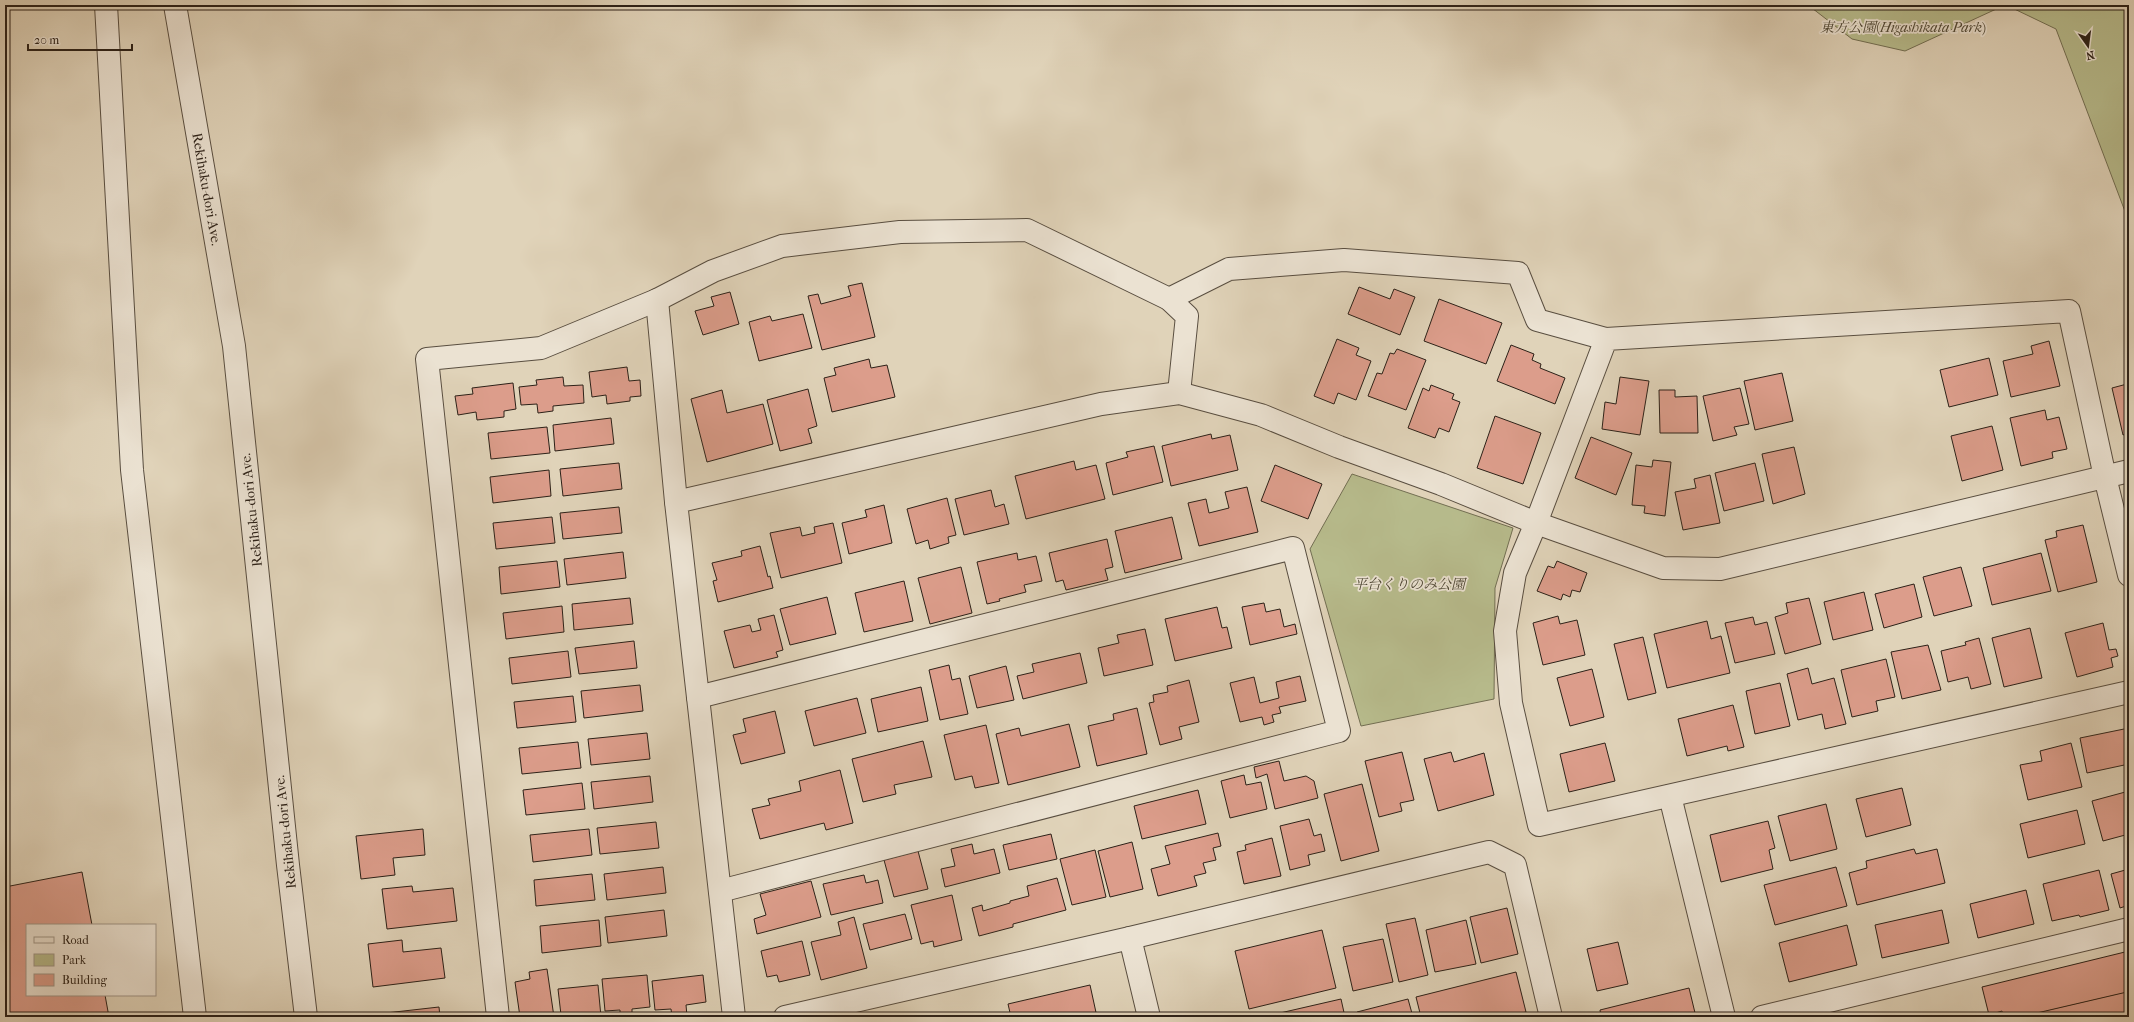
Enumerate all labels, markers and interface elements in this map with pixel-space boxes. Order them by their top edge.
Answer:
park label: 東方公園(Higashikata Park) [1820,19,1986,36]
scale bar [28,26,132,52]
north arrow [2068,26,2108,66]
text: 20 m [34,33,59,47]
text: N [2084,48,2096,63]
street label: Rekihaku-dori Ave. [188,131,225,247]
street label: Rekihaku-dori Ave. [237,452,266,568]
park label: 平台くりのみ公園 [1353,576,1467,593]
street label: Rekihaku-dori Ave. [271,774,300,890]
legend [26,924,156,996]
text: Road [62,933,89,947]
text: Park [62,953,87,967]
text: Building [62,973,107,987]

